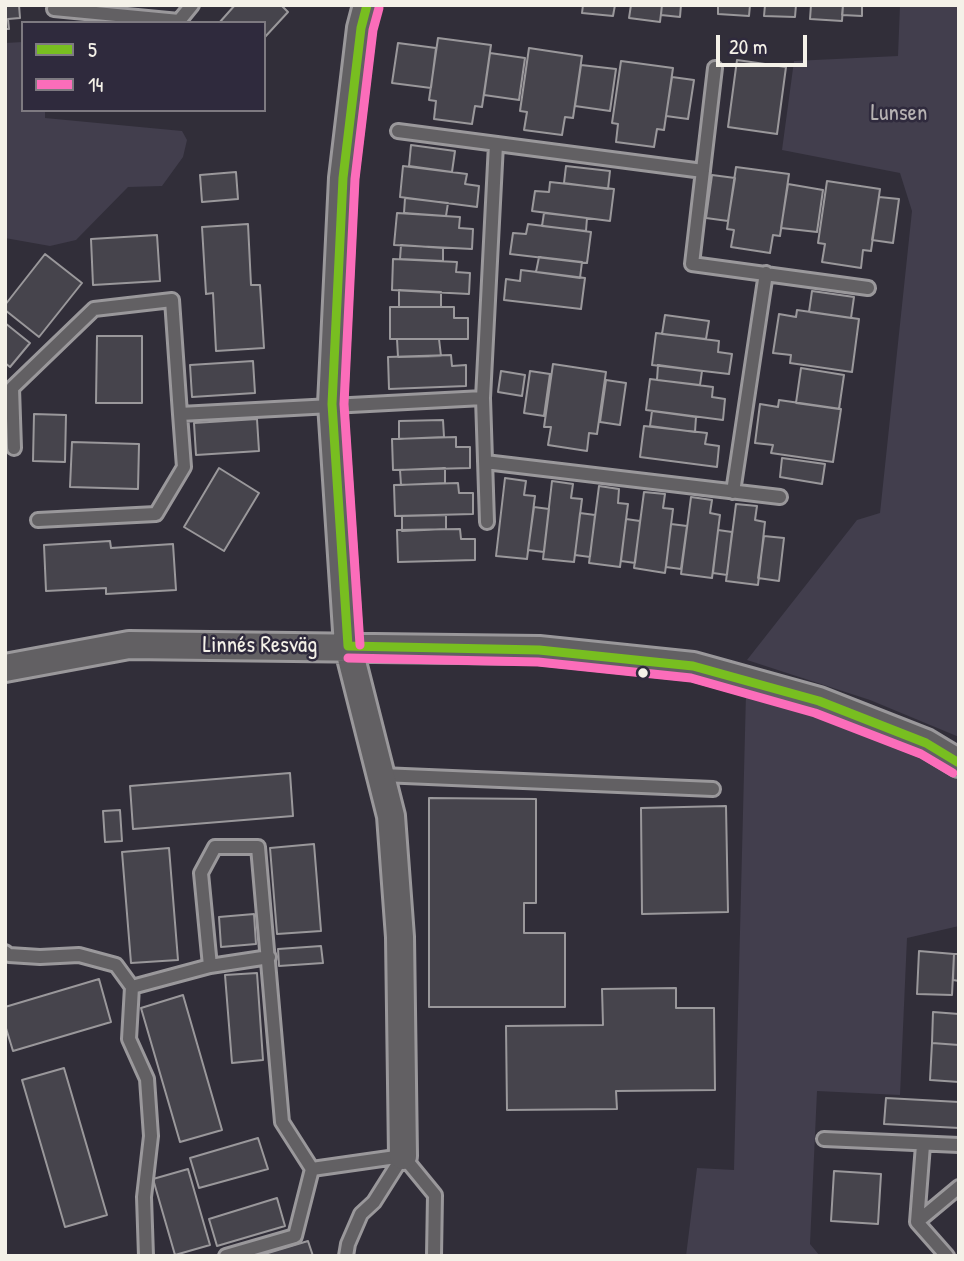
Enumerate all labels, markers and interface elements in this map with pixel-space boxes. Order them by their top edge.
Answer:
legend [21,21,266,112]
scale bar [719,21,810,65]
text: 20 m [729,32,767,61]
text: 5 [88,35,97,64]
text: 14 [88,70,104,99]
park label: Lunsen [871,100,927,128]
street label: Linnés Resväg [203,632,317,660]
unlabelled marker [636,666,650,680]

